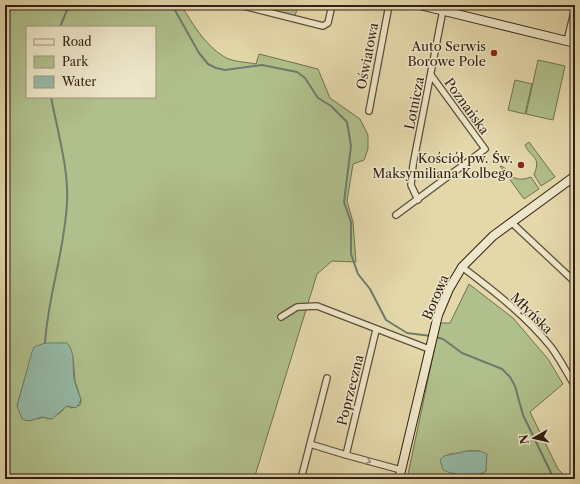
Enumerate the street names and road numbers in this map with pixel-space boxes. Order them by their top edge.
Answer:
street label: Oświatowa [353,21,381,91]
street label: Lotnicza [401,75,427,131]
street label: Poznańska [441,75,493,137]
street label: Borowa [418,272,452,322]
street label: Młyńska [508,289,556,337]
street label: Poprzeczna [334,353,367,427]

